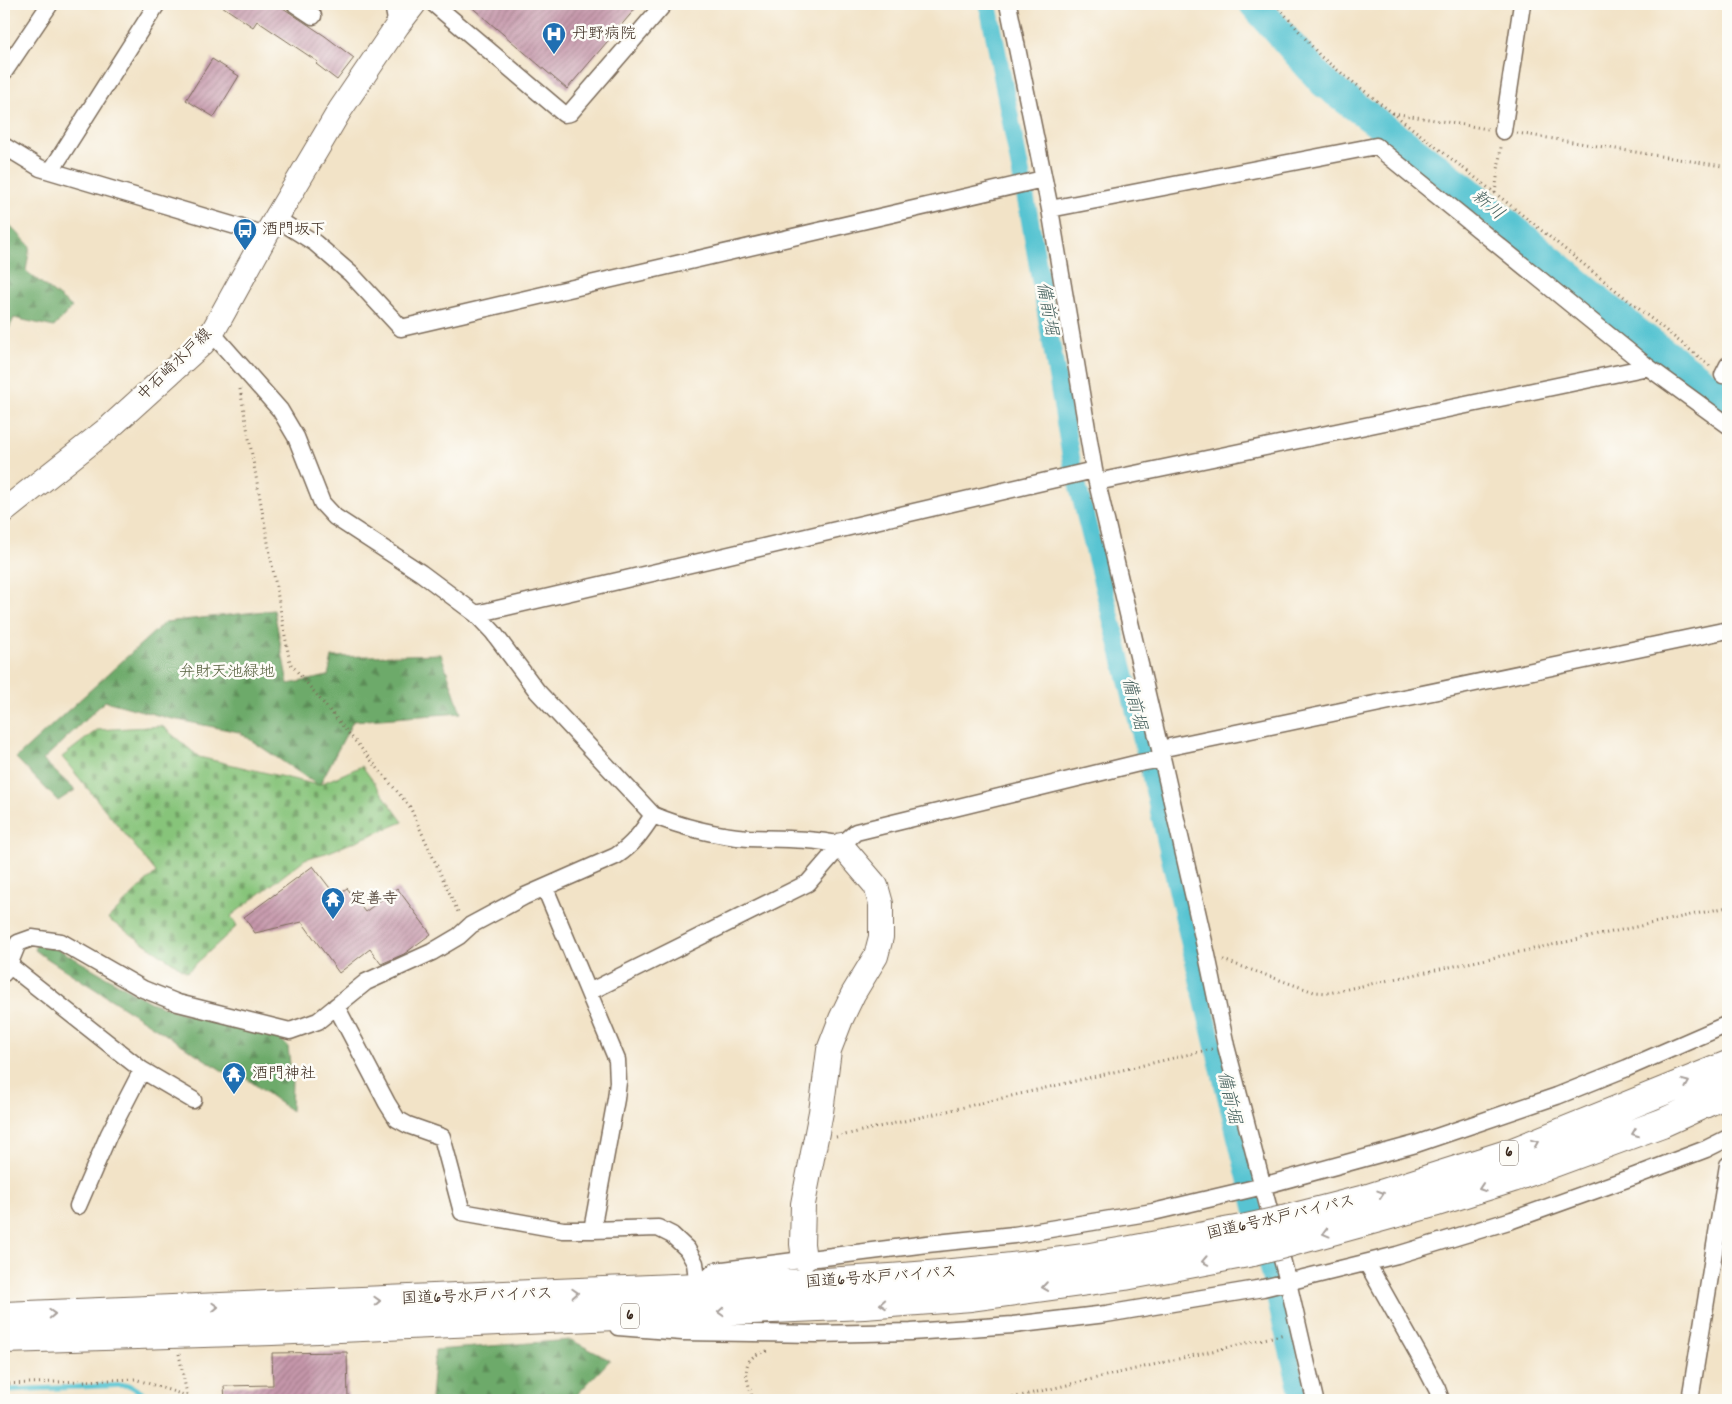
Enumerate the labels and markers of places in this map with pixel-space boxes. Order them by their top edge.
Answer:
hospital icon: 丹野病院 [541,21,567,55]
place label: 丹野病院 [572,23,636,46]
bus stop icon: 酒門坂下 [232,217,258,251]
place label: 酒門坂下 [262,219,326,242]
temple icon: 定善寺 [320,886,346,920]
place label: 定善寺 [350,888,398,911]
temple icon: 酒門神社 [221,1061,247,1095]
place label: 酒門神社 [252,1063,316,1086]

